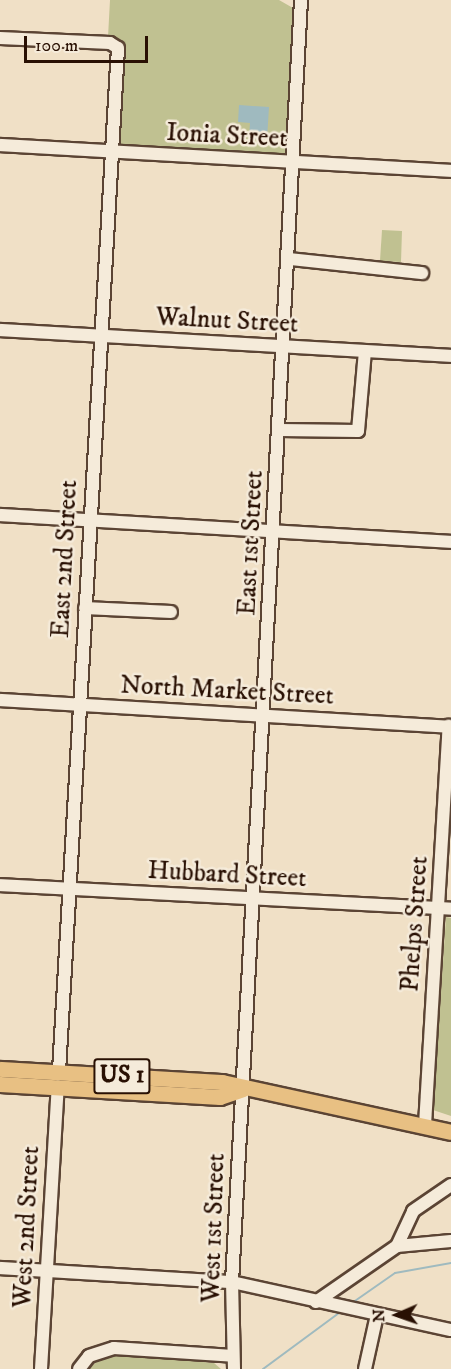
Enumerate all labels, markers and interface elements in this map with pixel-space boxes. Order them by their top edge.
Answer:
scale bar [27,24,152,62]
text: 100 m [35,35,78,57]
street label: Ionia Street [166,117,288,155]
street label: Walnut Street [155,302,299,340]
street label: East 1st Street [232,469,270,617]
street label: East 2nd Street [45,479,85,639]
street label: North Market Street [119,670,335,712]
street label: Hubbard Street [147,855,307,895]
street label: Phelps Street [395,855,435,993]
road number: US 1 [92,1055,152,1097]
street label: West 2nd Street [7,1145,47,1309]
street label: West 1st Street [196,1153,232,1303]
north arrow [367,1285,427,1345]
text: N [369,1309,389,1323]

